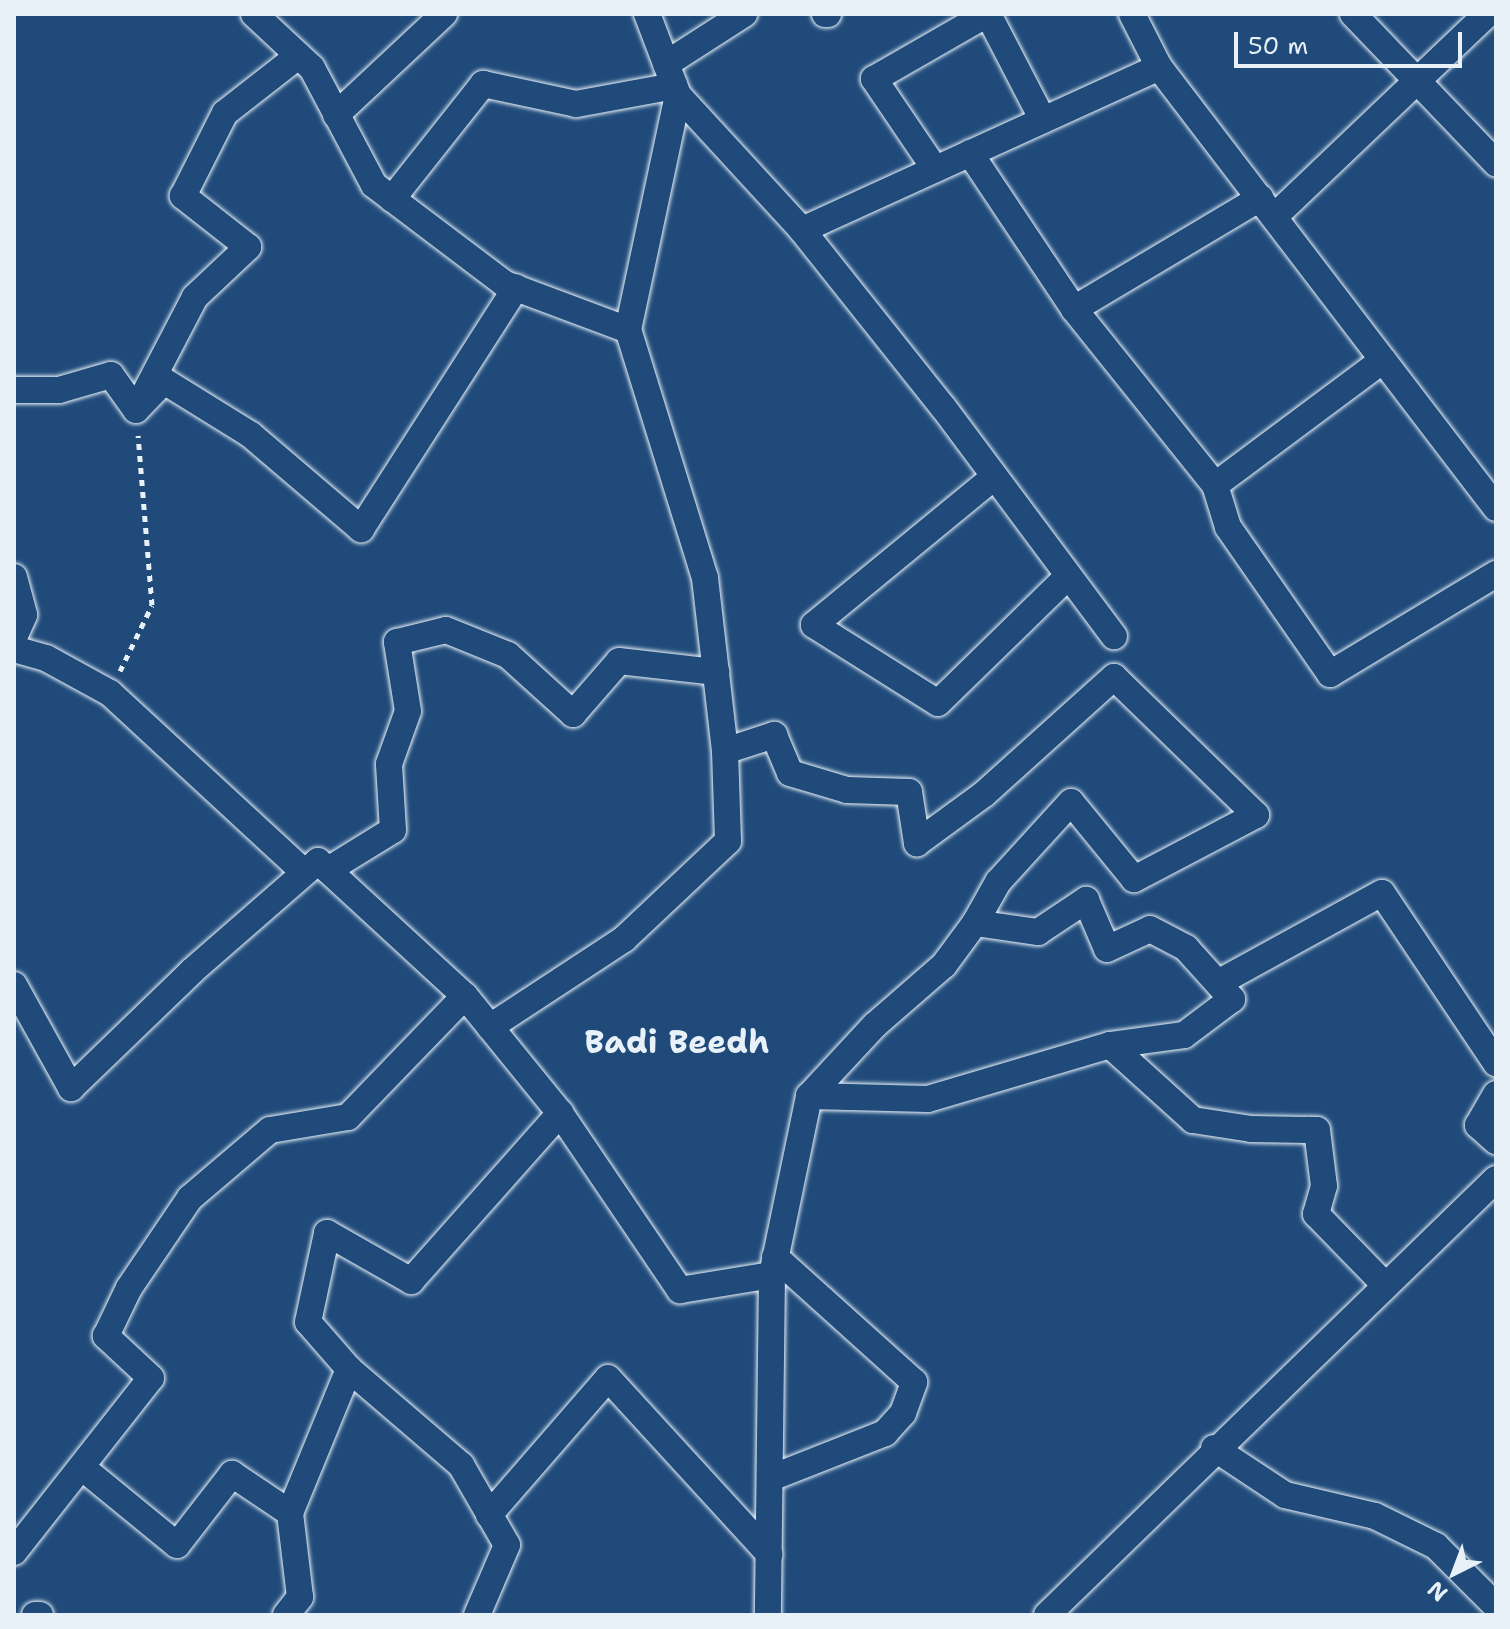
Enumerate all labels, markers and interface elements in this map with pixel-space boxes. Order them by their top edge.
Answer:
scale bar [1238,16,1466,66]
text: 50 m [1248,30,1308,62]
district label: Badi Beedh [585,1023,769,1061]
north arrow [1414,1533,1494,1613]
text: N [1421,1575,1454,1608]

